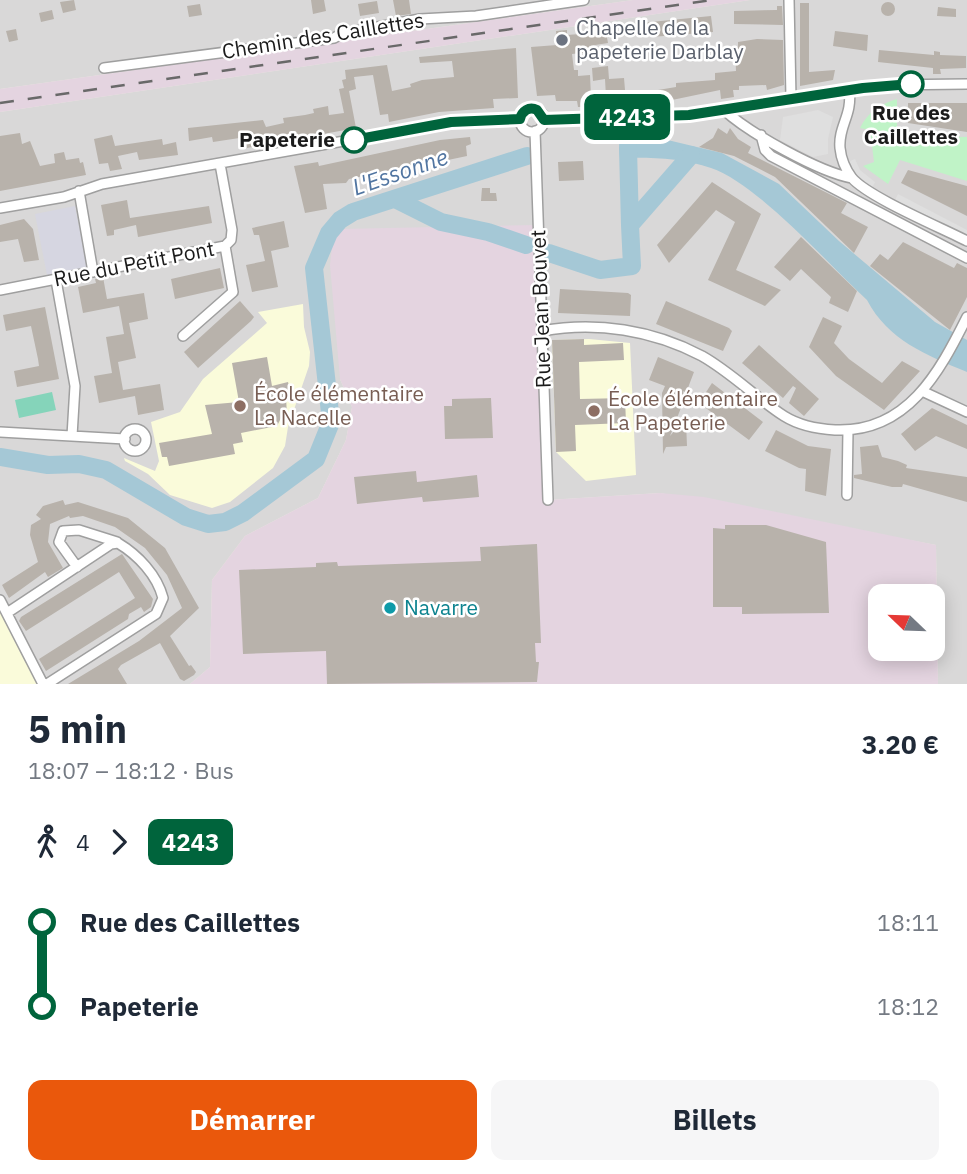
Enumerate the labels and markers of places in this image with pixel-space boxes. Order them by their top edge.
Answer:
place label: Chapelle de la papeterie Darblay [576,13,744,65]
marker: Chapelle de la papeterie Darblay [554,32,570,48]
marker: Rue des Caillettes [898,71,924,97]
place label: Rue des Caillettes [864,98,958,150]
place label: Papeterie [239,125,335,153]
marker: Papeterie [341,127,367,153]
place label: École élémentaire La Nacelle [254,379,424,431]
place label: École élémentaire La Papeterie [608,384,778,436]
marker: École élémentaire La Nacelle [232,398,248,414]
marker: École élémentaire La Papeterie [586,403,602,419]
place label: Navarre [404,593,478,621]
marker: Navarre [382,600,398,616]

